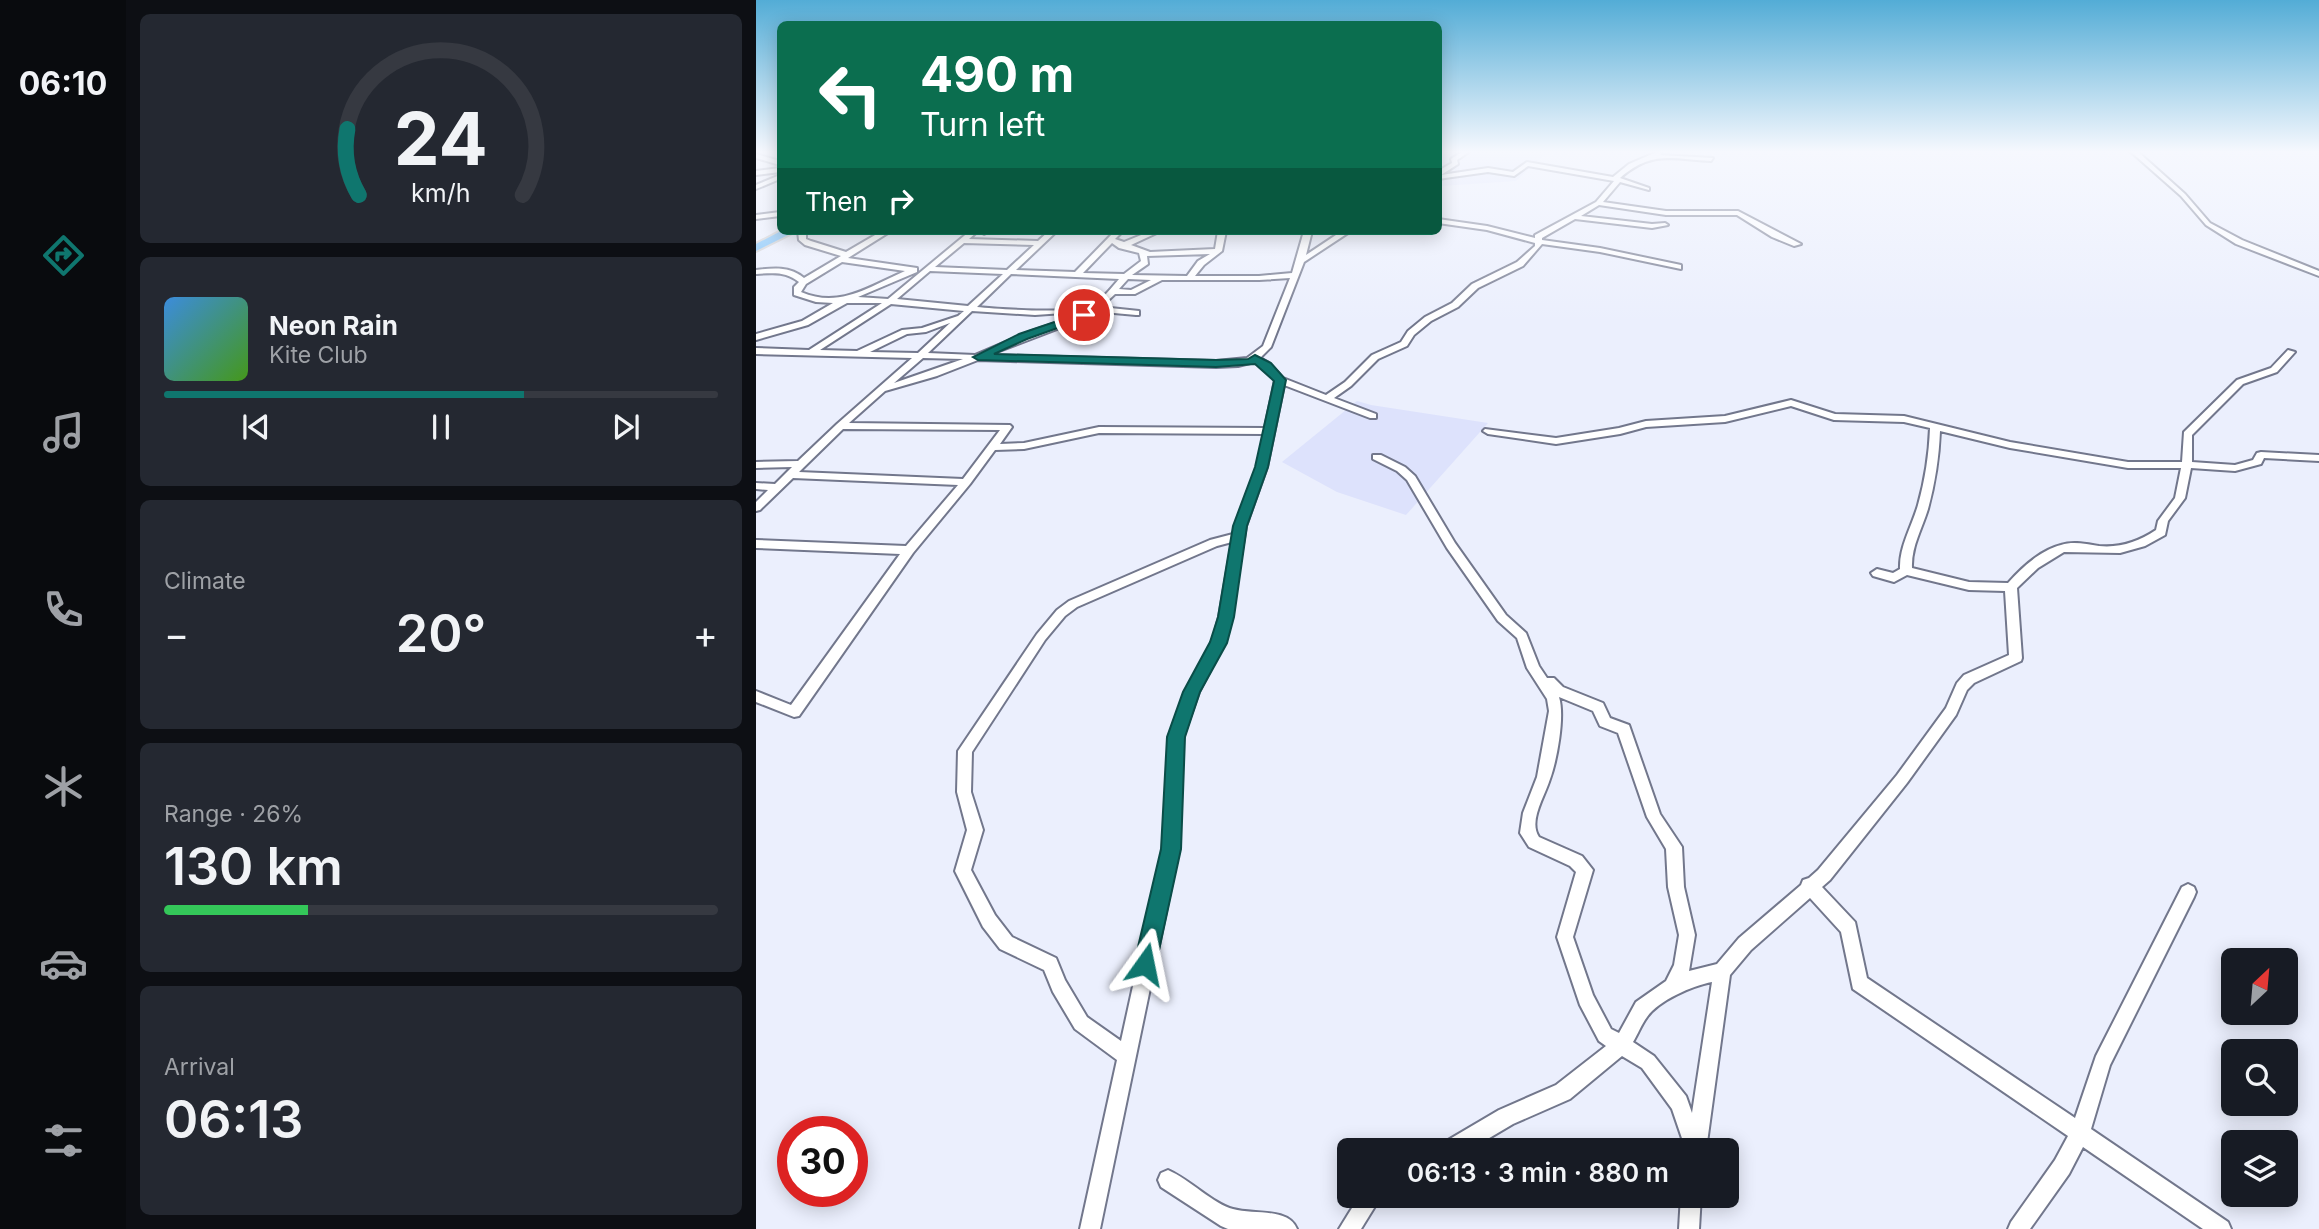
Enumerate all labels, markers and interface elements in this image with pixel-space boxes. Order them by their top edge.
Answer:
text: 490 m [920,45,1074,104]
icon: left [805,49,896,140]
text: 06:10 [19,64,107,103]
text: 24 [394,94,488,183]
text: Turn left [920,105,1045,144]
text: km/h [411,177,471,207]
icon: right [882,182,920,220]
text: Then [805,186,868,217]
icon: directions [39,231,88,280]
pin [1054,285,1114,345]
icon: arrive [1065,296,1103,334]
text: Neon Rain [269,310,398,341]
text: Kite Club [269,341,368,369]
icon: music [39,408,88,457]
icon: previous [237,408,275,446]
icon: pause [422,408,460,446]
icon: next [607,408,645,446]
text: Climate [164,567,246,595]
icon: phone [39,585,88,634]
text: 20° [396,602,486,665]
text: − [164,611,189,657]
text: + [693,611,718,657]
icon: climate [39,762,88,811]
text: Range · 26% [164,800,303,828]
text: 130 km [164,835,343,898]
position arrow [1108,927,1182,1001]
icon: car [39,939,88,988]
north arrow [2221,948,2298,1026]
map controls [2221,948,2298,1207]
button: search [2221,1039,2298,1116]
text: Arrival [164,1053,235,1081]
text: 06:13 [164,1088,303,1151]
icon: filters [39,1116,88,1165]
speed limit sign: 30 [777,1116,868,1207]
button: layers [2221,1130,2298,1207]
text: 06:13 · 3 min · 880 m [1407,1157,1669,1188]

